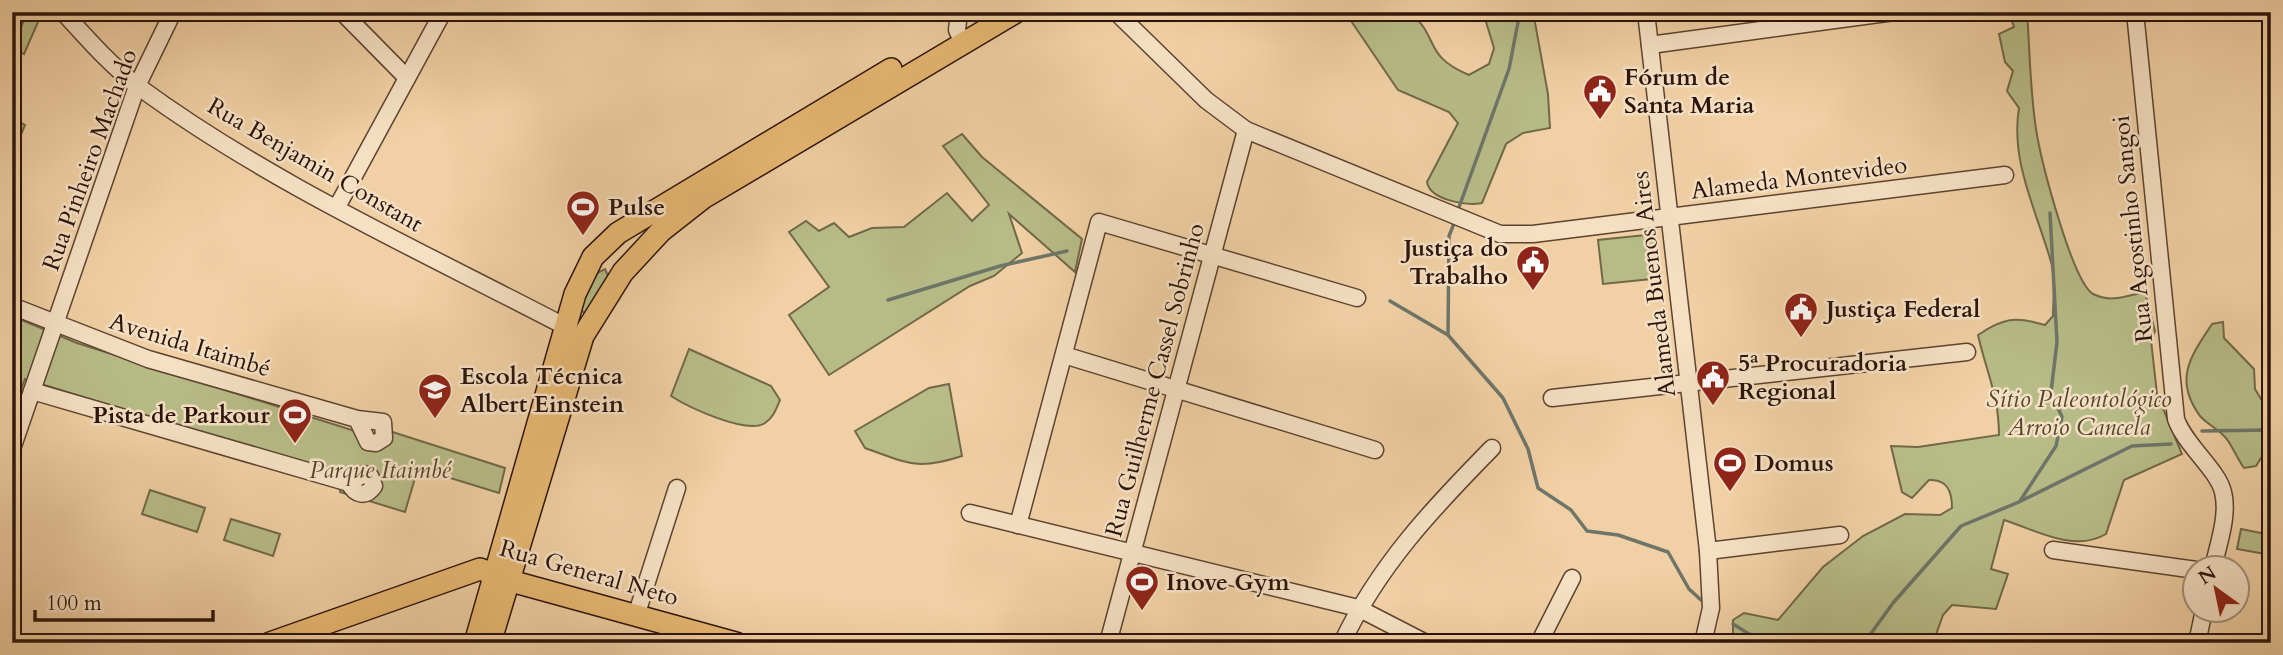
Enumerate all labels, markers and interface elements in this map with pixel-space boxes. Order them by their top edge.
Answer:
street label: Rua Pinheiro Machado [35,45,145,275]
place label: Fórum de Santa Maria [1624,61,1755,122]
public building icon: Fórum de Santa Maria [1581,72,1619,121]
street label: Rua Benjamin Constant [201,90,429,240]
street label: Rua Agostinho Sangoi [2105,114,2161,344]
street label: Alameda Montevideo [1689,148,1909,208]
street label: Alameda Buenos Aires [1624,169,1684,399]
sports icon: Pulse [564,188,602,237]
place label: Pulse [608,191,665,224]
street label: Rua Guilherme Cassel Sobrinho [1097,219,1213,541]
place label: Justiça do Trabalho [1400,232,1508,293]
public building icon: Justiça do Trabalho [1514,243,1552,292]
public building icon: Justiça Federal [1782,290,1820,339]
place label: Justiça Federal [1823,293,1980,326]
street label: Avenida Itaimbé [105,305,275,385]
place label: 5ª Procuradoria Regional [1738,347,1907,408]
public building icon: 5ª Procuradoria Regional [1694,358,1732,407]
place label: Escola Técnica Albert Einstein [460,360,625,421]
school or university icon: Escola Técnica Albert Einstein [416,371,454,420]
park label: Sítio Paleontológico Arroio Cancela [1986,383,2172,444]
sports icon: Pista de Parkour [276,396,314,445]
place label: Pista de Parkour [92,399,270,432]
sports icon: Domus [1711,444,1749,493]
place label: Domus [1754,447,1834,480]
park label: Parque Itaimbé [309,454,453,487]
street label: Rua General Neto [496,532,682,614]
north arrow [2182,554,2252,624]
text: N [2193,560,2222,591]
sports icon: Inove Gym [1123,563,1161,612]
place label: Inove Gym [1166,566,1291,599]
scale bar [35,578,214,622]
text: 100 m [46,589,102,618]

